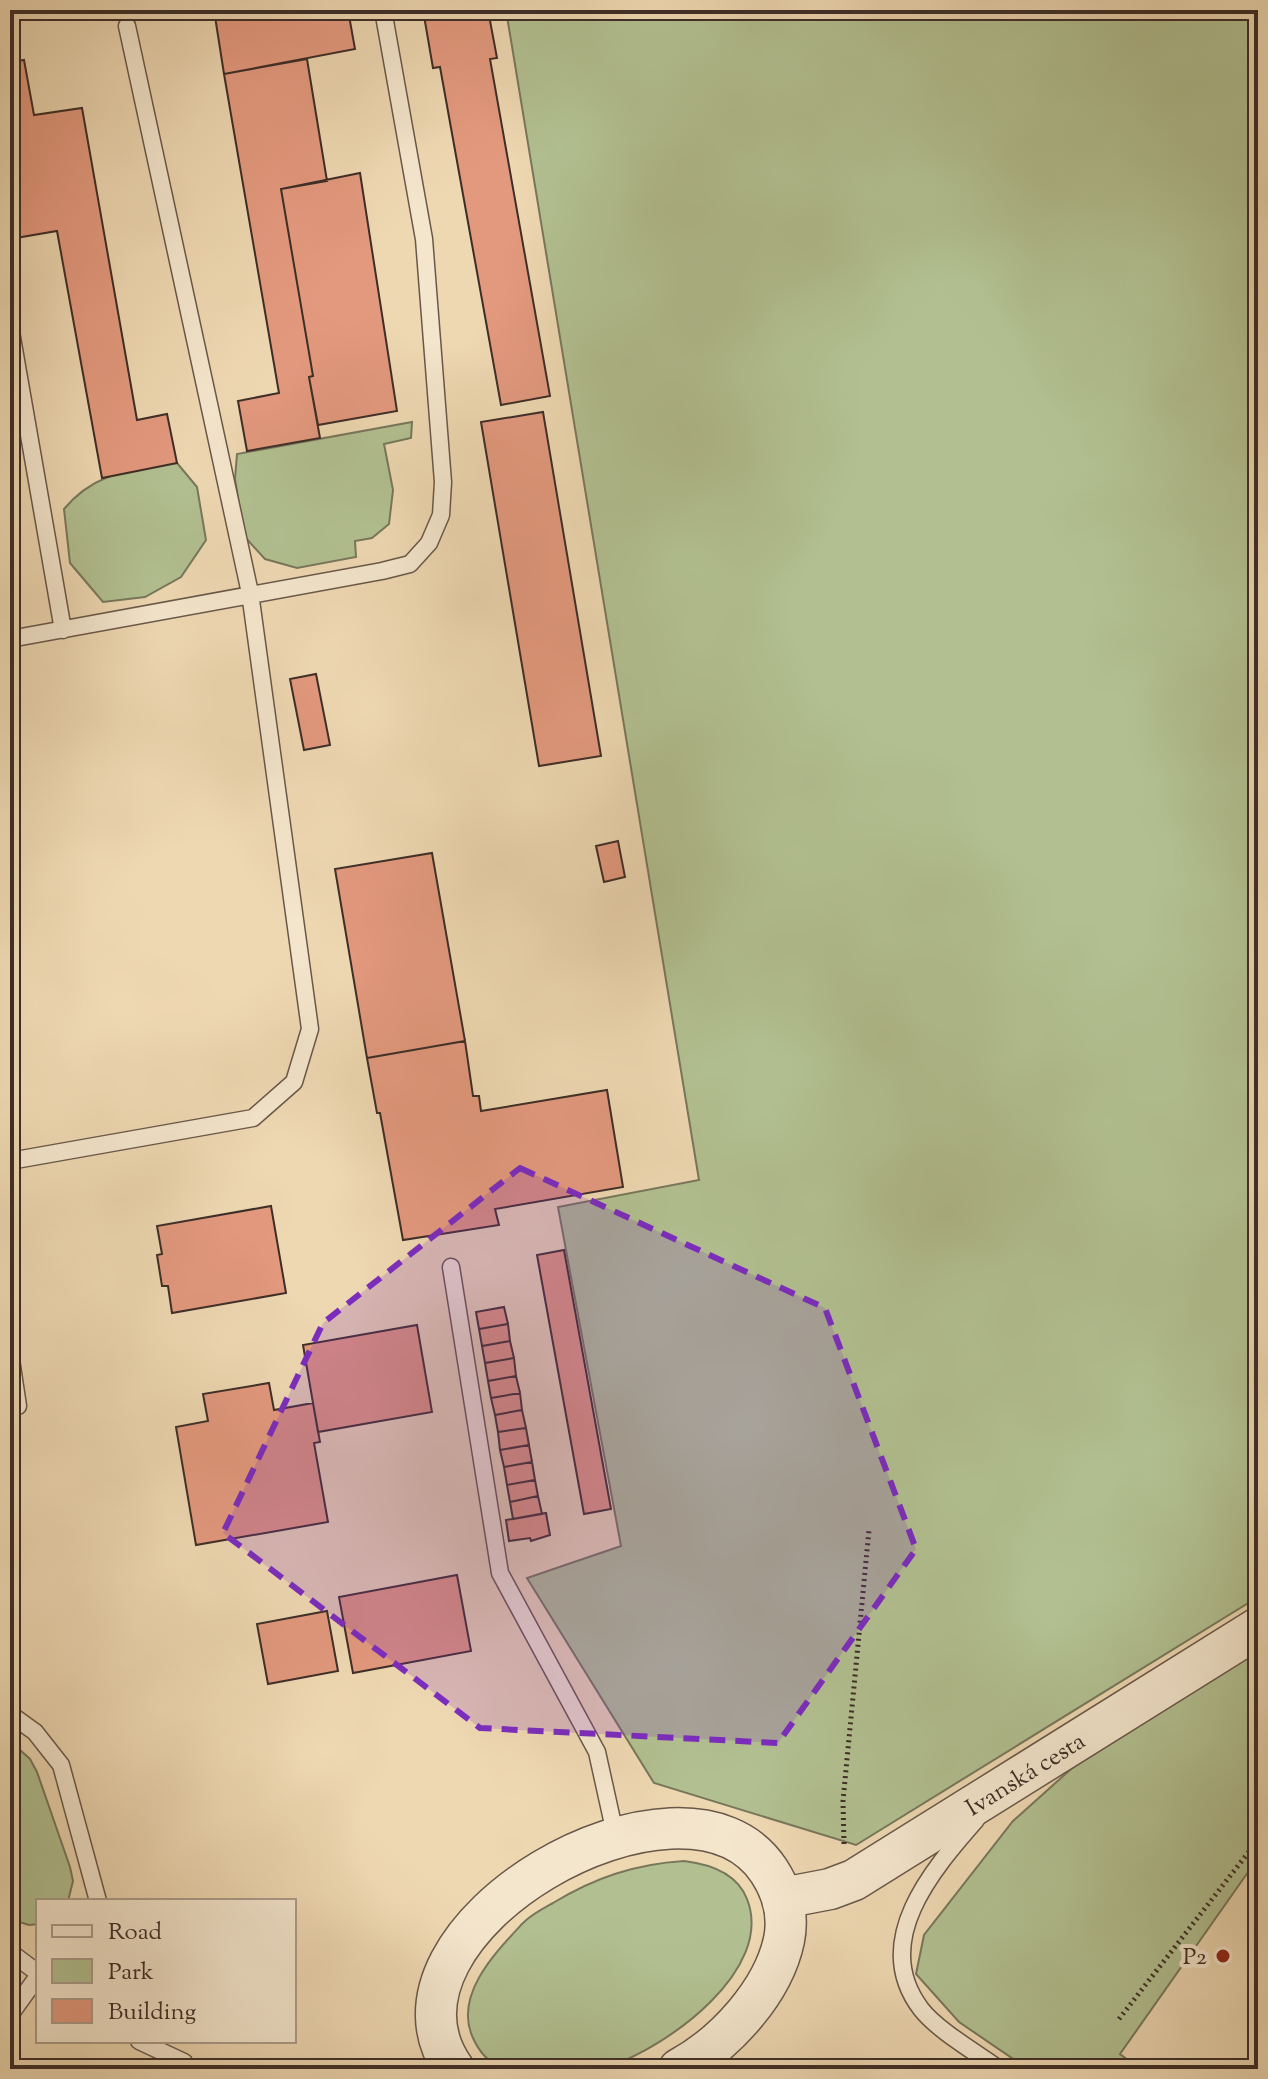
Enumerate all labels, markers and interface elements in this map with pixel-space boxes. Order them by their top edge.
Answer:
street label: Ivanská cesta [960,1725,1092,1826]
legend [36,1899,296,2043]
text: Road [108,1916,162,1950]
place label: P2 [1183,1941,1207,1975]
marker: P2 [1214,1947,1232,1965]
text: Park [108,1956,154,1990]
text: Building [108,1996,197,2030]

